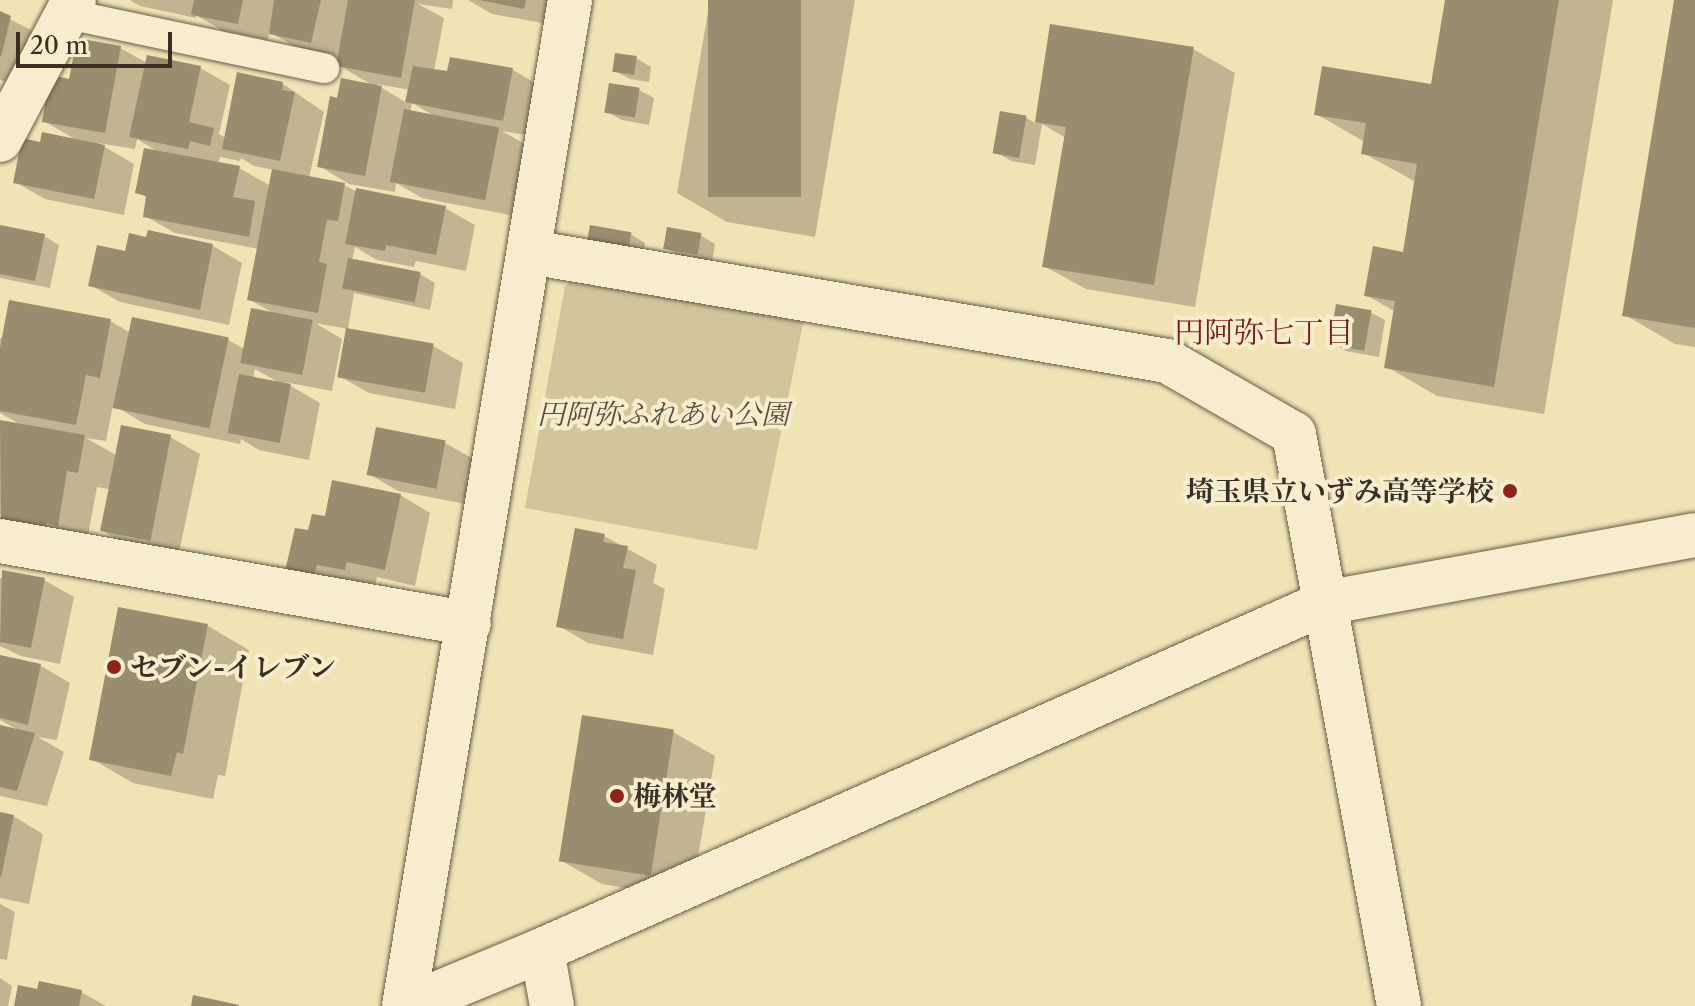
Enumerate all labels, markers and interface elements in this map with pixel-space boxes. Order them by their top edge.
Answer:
scale bar [20,16,176,66]
text: 20 m [30,31,88,60]
district label: 円阿弥七丁目 [1174,315,1354,351]
park label: 円阿弥ふれあい公園 [537,397,789,431]
place label: 埼玉県立いずみ高等学校 [1186,474,1494,508]
marker: 埼玉県立いずみ高等学校 [1501,482,1519,500]
place label: セブン-イレブン [130,650,338,684]
marker: セブン-イレブン [105,658,123,676]
place label: 梅林堂 [633,779,717,813]
marker: 梅林堂 [608,787,626,805]

